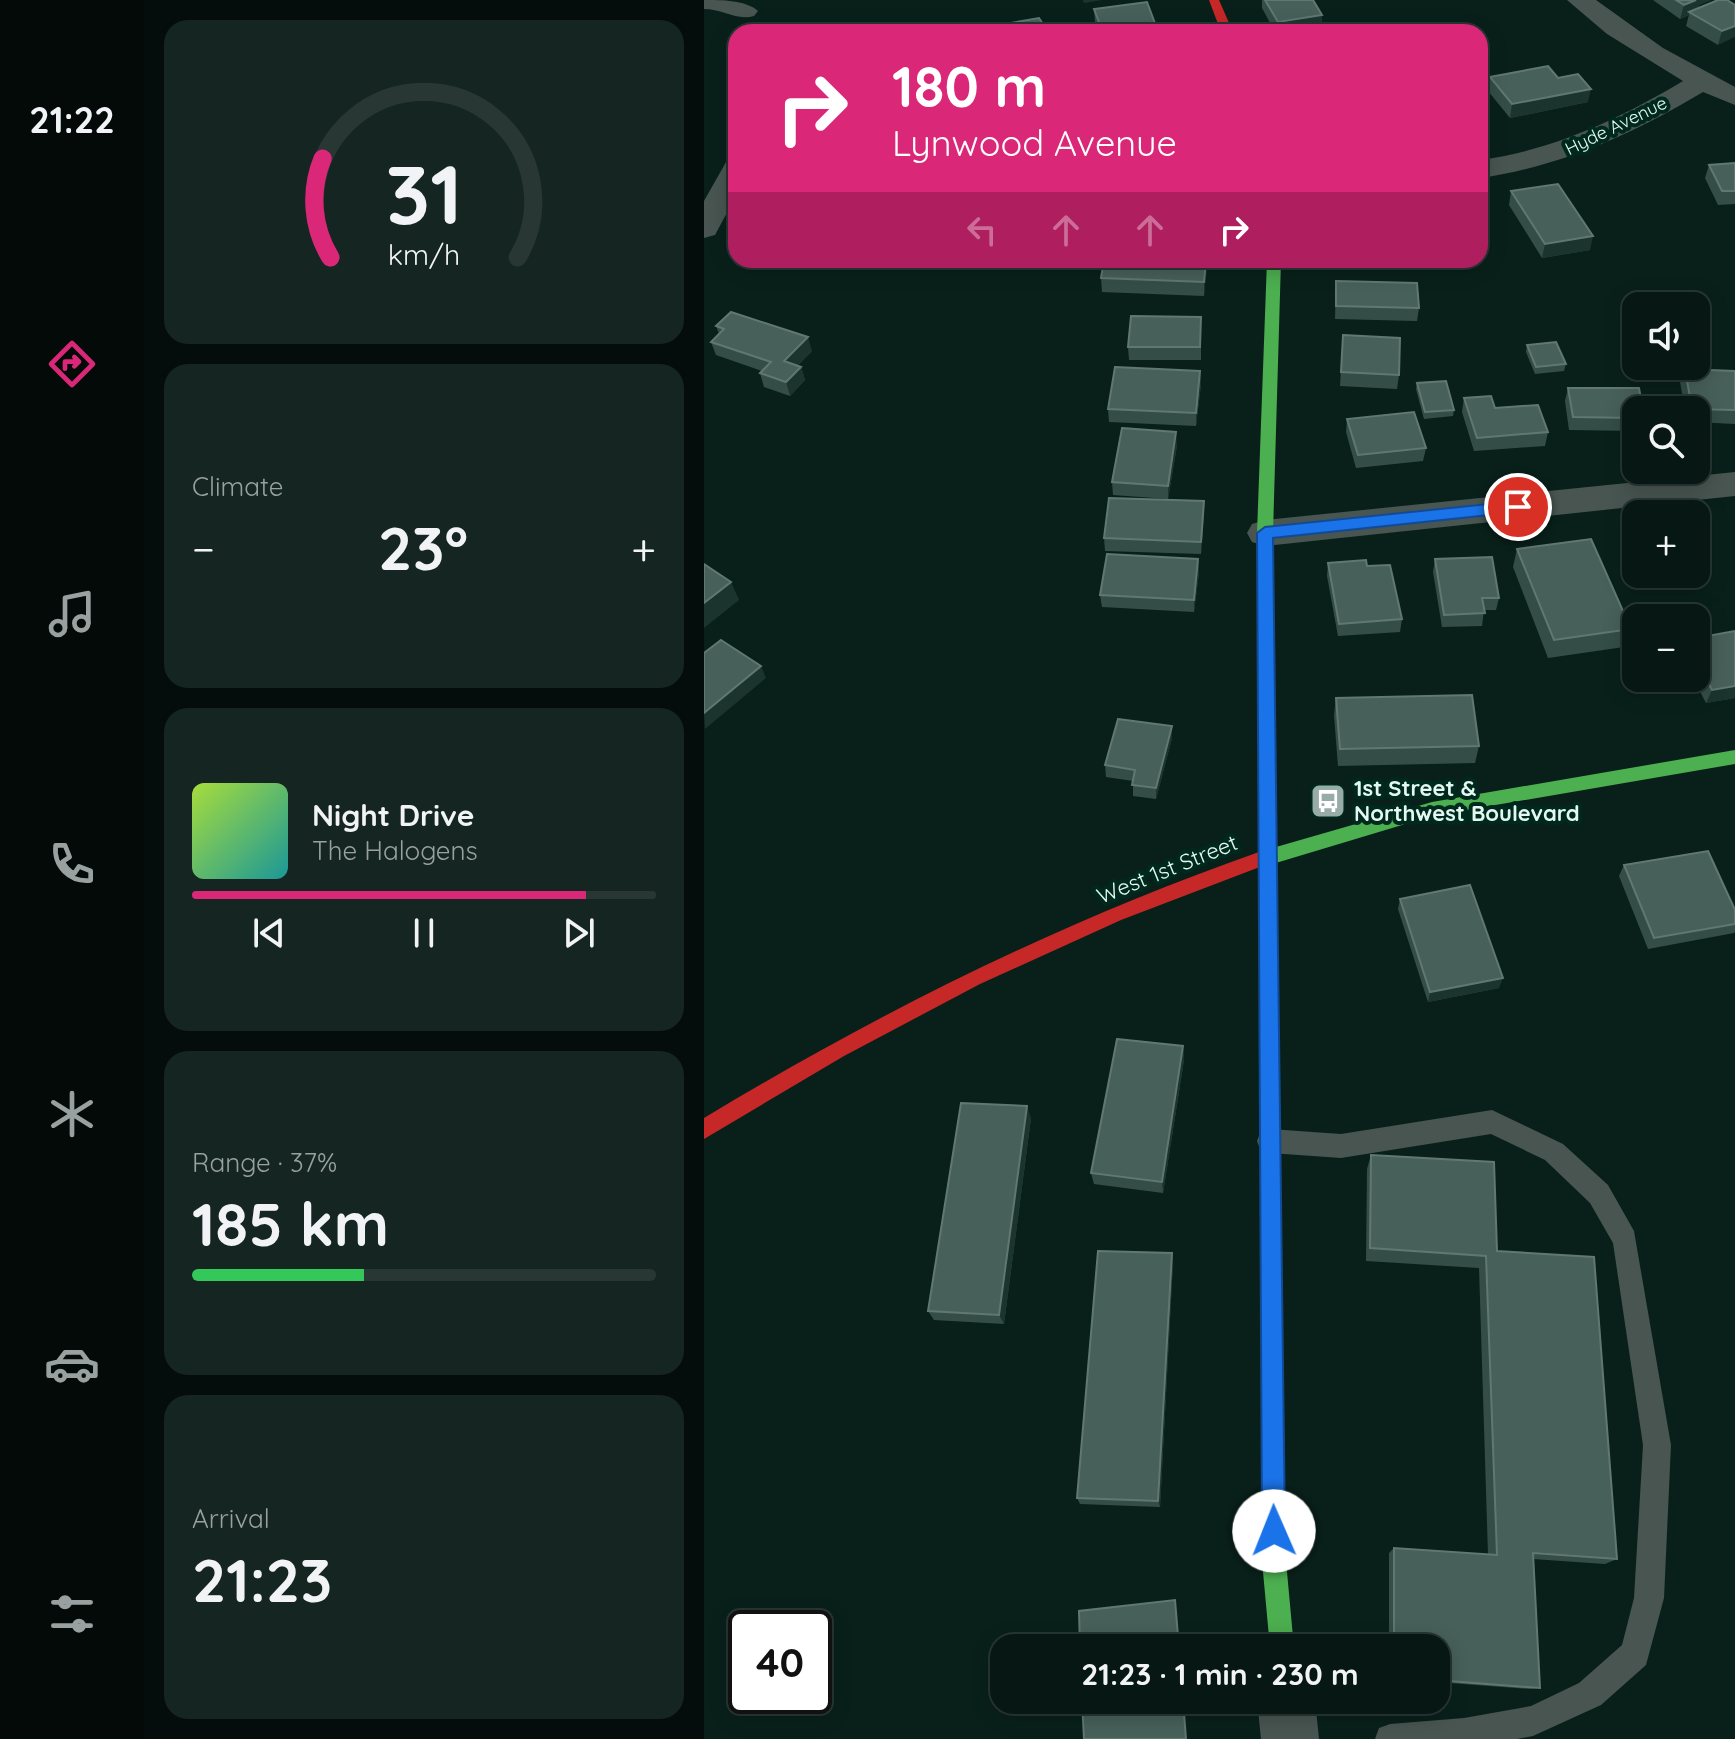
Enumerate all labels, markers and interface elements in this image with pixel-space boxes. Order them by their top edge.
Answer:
text: 180 m [892,51,1046,121]
icon: right [760,56,864,160]
street label: Hyde Avenue [1561,91,1671,160]
text: 21:22 [29,97,115,142]
text: Lynwood Avenue [892,120,1177,165]
text: 31 [385,140,463,244]
icon: left [960,208,1004,252]
icon: ahead [1044,208,1088,252]
icon: ahead [1128,208,1172,252]
icon: right [1212,208,1256,252]
text: km/h [388,236,460,272]
map controls [1622,292,1710,692]
button: sound [1622,292,1710,380]
icon: directions [44,336,100,392]
button: search [1622,396,1710,484]
text: Climate [192,470,283,503]
pin [1484,473,1552,541]
icon: arrive [1496,485,1540,529]
button: + [1622,500,1710,588]
text: 23° [378,510,468,585]
text: − [192,521,215,576]
text: + [631,521,656,576]
icon: music [44,586,100,642]
button: − [1622,604,1710,692]
place label: 1st Street & Northwest Boulevard [1354,774,1580,827]
bus stop icon: 1st Street & Northwest Boulevard [1309,782,1347,820]
text: Night Drive [312,796,474,834]
street label: West 1st Street [1093,828,1241,910]
text: The Halogens [312,834,478,867]
icon: phone [44,836,100,892]
icon: previous [247,911,291,955]
icon: pause [402,911,446,955]
icon: next [557,911,601,955]
icon: climate [44,1086,100,1142]
text: Range · 37% [192,1146,337,1179]
text: 185 km [192,1186,389,1261]
icon: car [44,1336,100,1392]
position arrow [1232,1489,1316,1573]
text: Arrival [192,1502,270,1535]
text: 21:23 [192,1542,332,1617]
icon: filters [44,1586,100,1642]
speed limit sign: 40 [728,1610,832,1714]
text: 21:23 · 1 min · 230 m [1081,1655,1359,1693]

